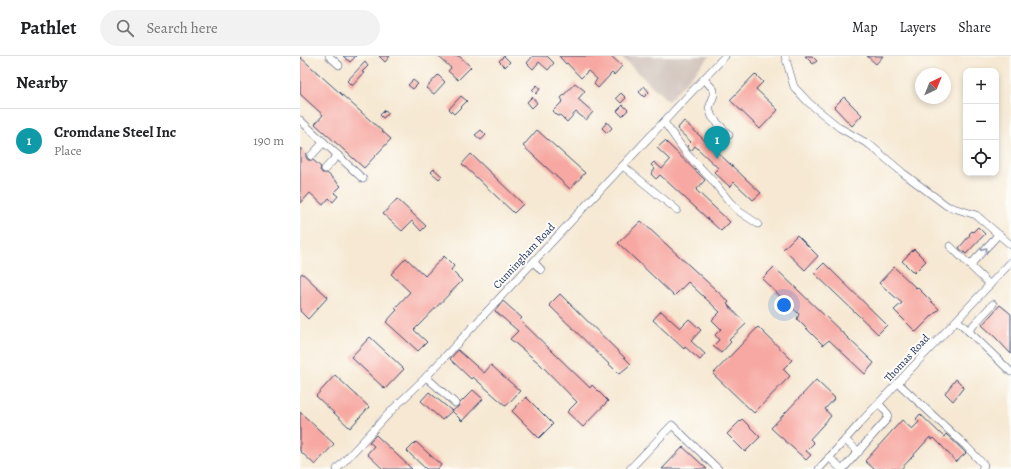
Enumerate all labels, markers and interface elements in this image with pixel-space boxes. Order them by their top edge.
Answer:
search box [100,10,380,46]
text: Pathlet [20,15,76,41]
icon: search [114,17,136,39]
text: Search here [146,18,218,38]
text: Map [852,18,878,37]
text: Layers [900,18,936,37]
text: Share [958,18,991,37]
north arrow [915,68,951,104]
map controls [963,68,999,176]
button: + [963,68,999,104]
text: Nearby [16,71,67,94]
button: − [963,104,999,140]
text: Cromdane Steel Inc [54,122,176,142]
pin: 1 [704,126,730,159]
text: 1 [27,132,31,149]
text: 190 m [253,132,284,149]
button: locate [963,140,999,176]
text: Place [54,142,82,159]
street label: Cunningham Road [490,220,558,292]
one-way arrow [980,247,987,255]
your location [774,295,794,315]
street label: Thomas Road [881,331,933,385]

